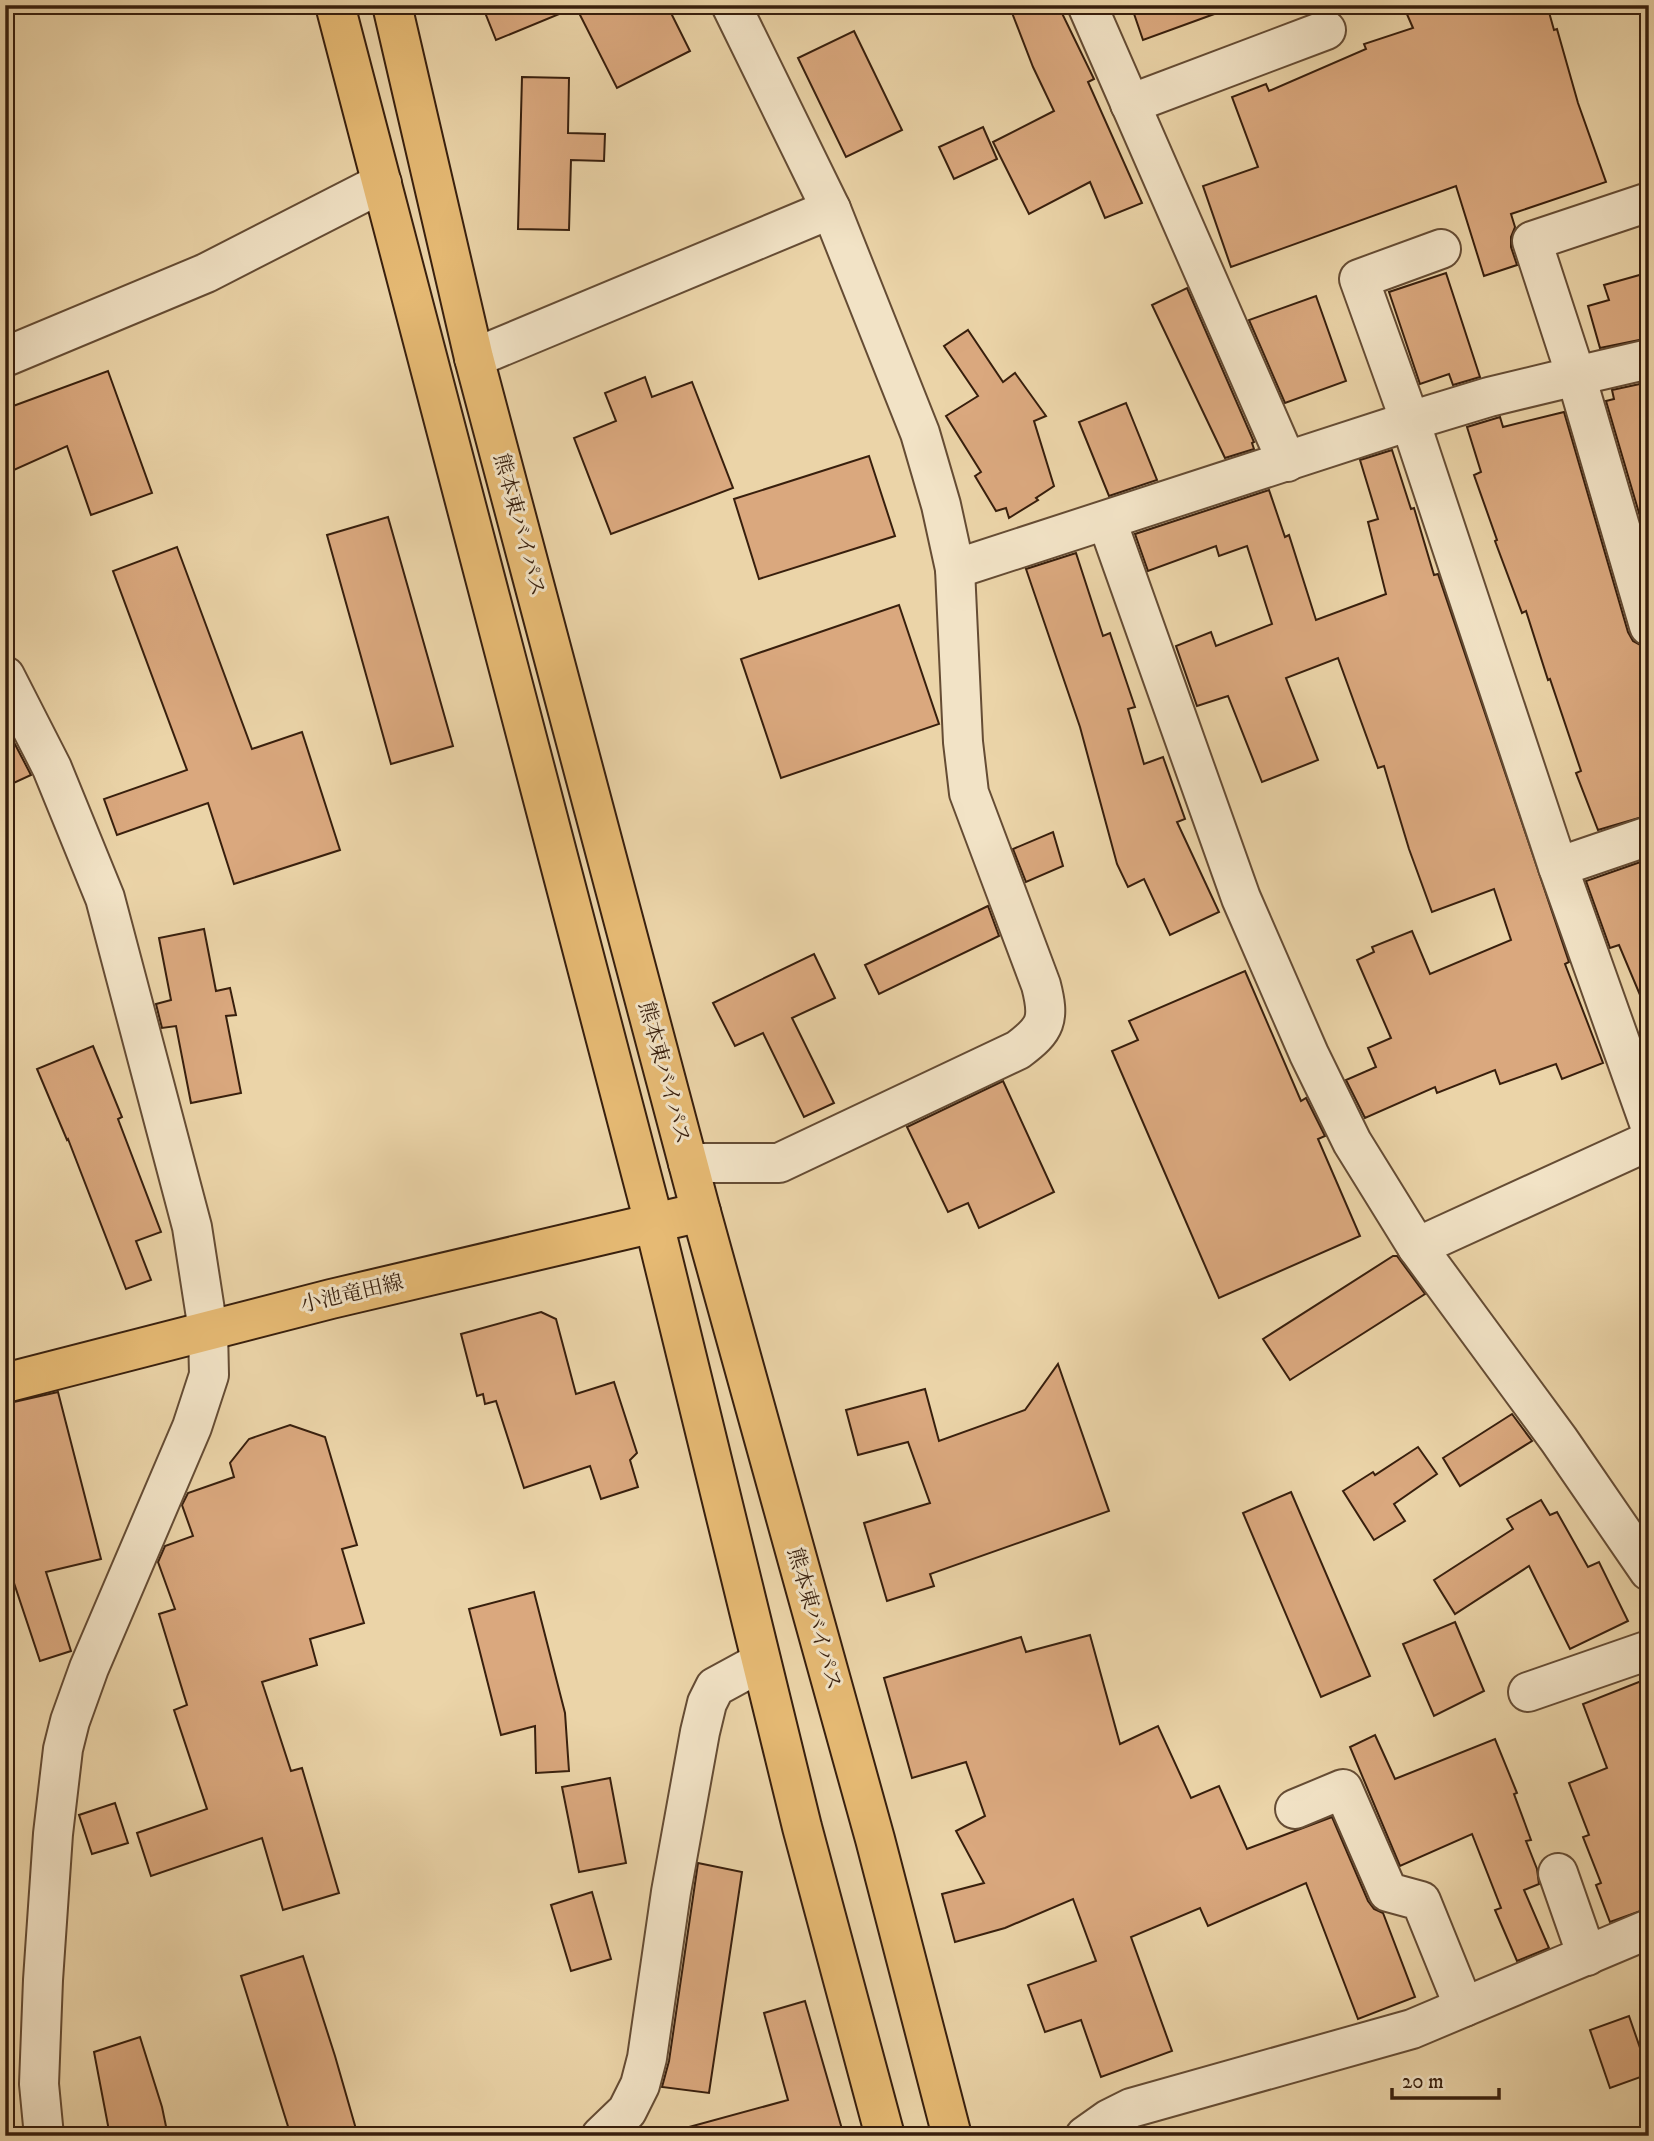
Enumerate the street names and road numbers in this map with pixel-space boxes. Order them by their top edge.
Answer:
street label: 熊本東バイパス [487,451,551,599]
street label: 熊本東バイパス [632,999,696,1147]
street label: 小池竜田線 [298,1270,406,1318]
street label: 熊本東バイパス [781,1545,847,1693]

